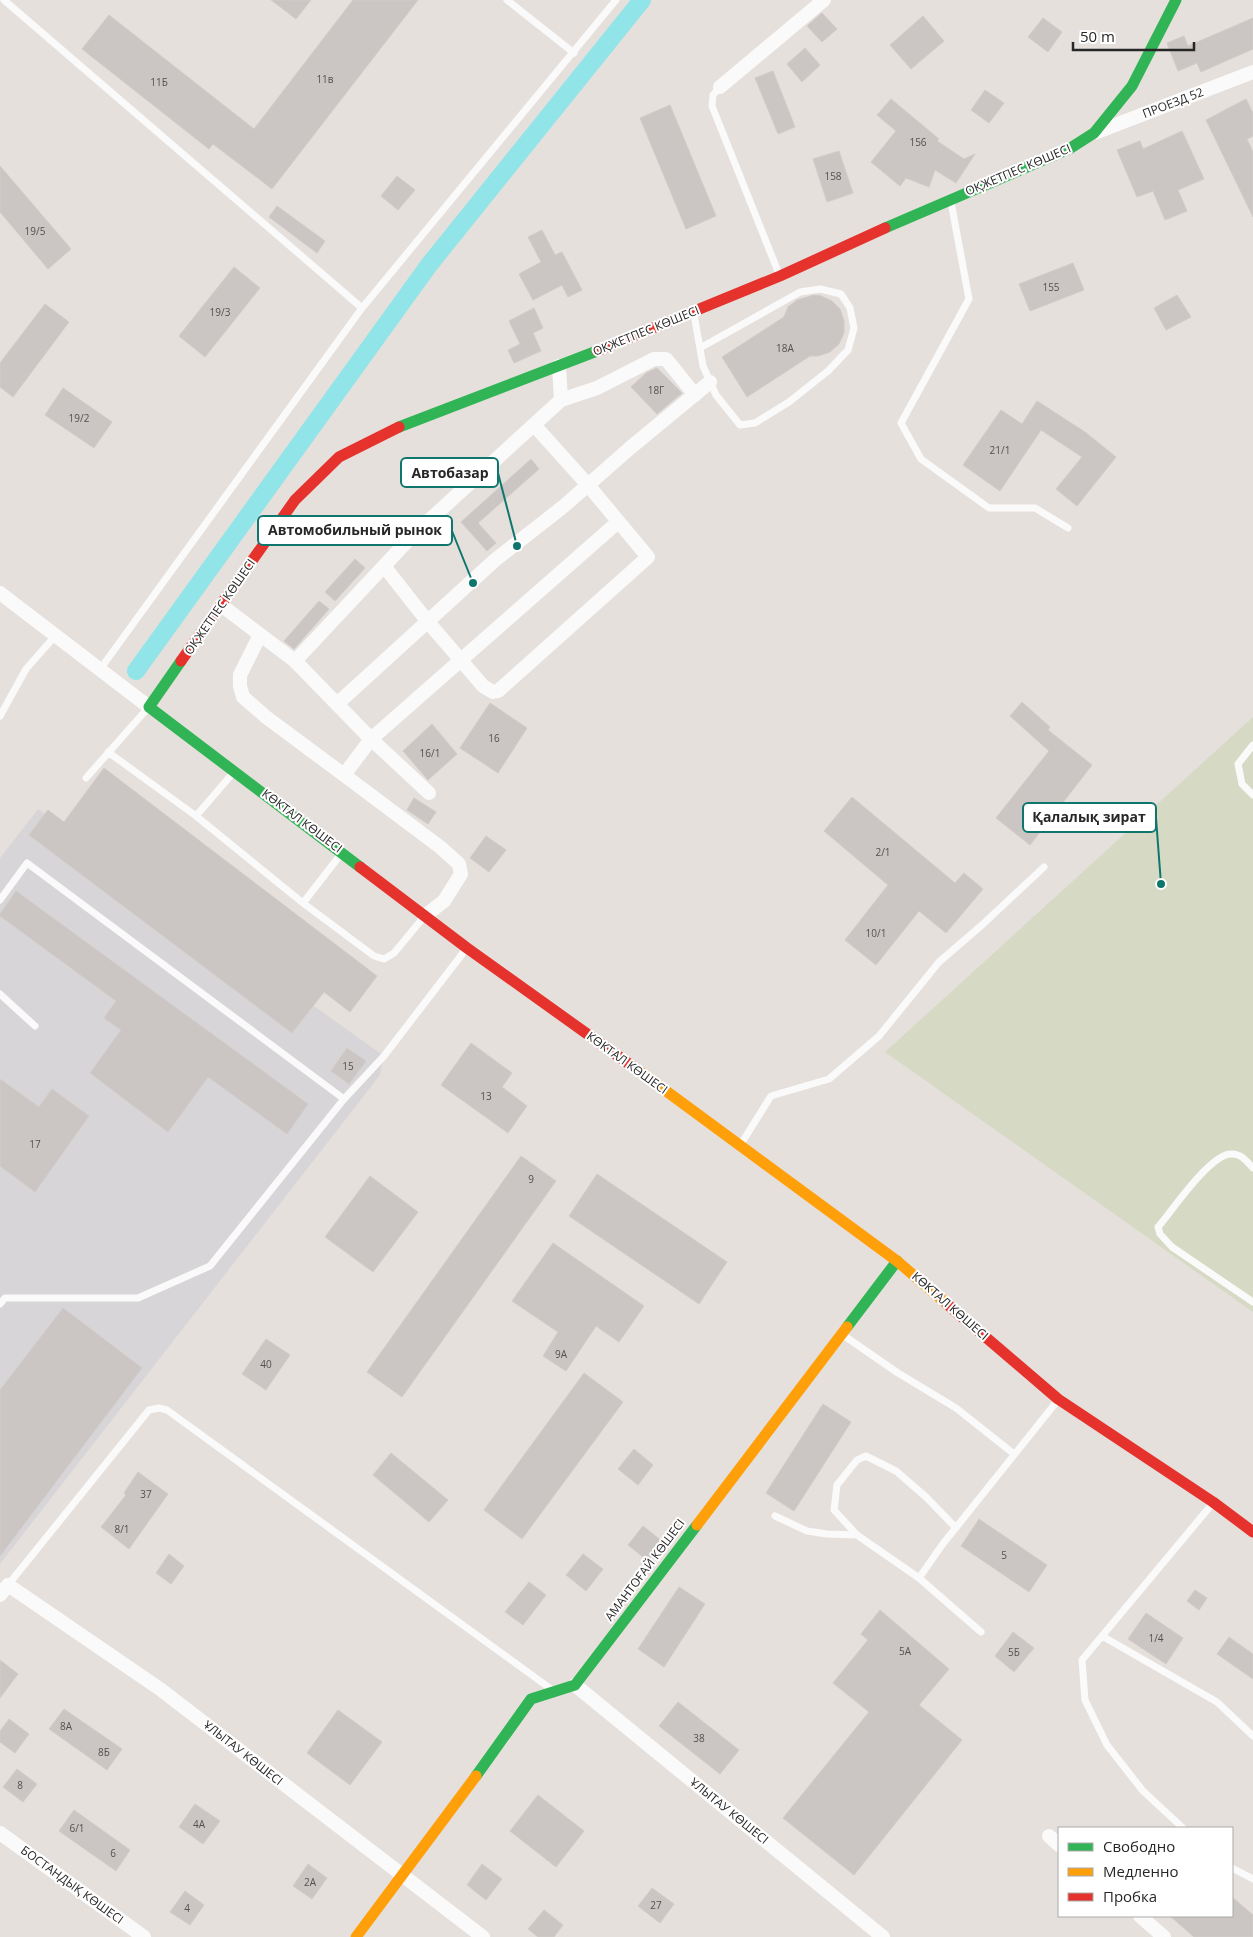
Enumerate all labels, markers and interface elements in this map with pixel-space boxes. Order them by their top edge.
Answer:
scale bar [1073,20,1194,52]
text: 50 m [1080,26,1115,46]
house number: 11в [316,72,334,86]
house number: 11Б [150,75,168,89]
street label: ПРОЕЗД 52 [1140,83,1206,122]
house number: 156 [909,135,927,149]
street label: ОҚЖЕТПЕС КӨШЕСІ [962,140,1073,200]
house number: 158 [824,169,842,183]
house number: 19/5 [25,224,46,238]
house number: 155 [1042,280,1060,294]
street label: ОҚЖЕТПЕС КӨШЕСІ [590,301,702,360]
house number: 19/3 [210,305,231,319]
house number: 18А [776,341,795,355]
house number: 18Г [648,383,664,397]
house number: 19/2 [69,411,90,425]
house number: 21/1 [990,443,1010,457]
callout: Автобазар [401,458,498,487]
text: Автобазар [411,463,489,482]
callout: Автомобильный рынок [258,516,452,545]
text: Автомобильный рынок [268,520,442,539]
street label: ОҚЖЕТПЕС КӨШЕСІ [180,555,259,658]
house number: 16 [488,731,500,745]
house number: 16/1 [420,746,440,760]
street label: КӨКТАЛ КӨШЕСІ [259,785,346,856]
callout: Қалалық зират [1023,803,1156,832]
text: Қалалық зират [1032,807,1146,826]
house number: 2/1 [875,845,891,859]
house number: 10/1 [866,926,886,940]
street label: КӨКТАЛ КӨШЕСІ [583,1027,671,1098]
house number: 15 [342,1059,354,1073]
house number: 13 [480,1089,492,1103]
house number: 17 [29,1137,41,1151]
house number: 9 [528,1172,534,1186]
street label: КӨКТАЛ КӨШЕСІ [908,1268,992,1344]
house number: 9А [555,1347,568,1361]
house number: 40 [260,1357,272,1371]
house number: 37 [140,1487,152,1501]
street label: АМАНТОҒАЙ КӨШЕСІ [601,1515,689,1624]
house number: 8/1 [114,1522,130,1536]
house number: 5 [1001,1548,1007,1562]
house number: 1/4 [1148,1631,1164,1645]
house number: 5А [899,1644,912,1658]
house number: 5Б [1008,1645,1020,1659]
street label: ҰЛЫТАУ КӨШЕСІ [200,1716,287,1789]
house number: 8А [60,1719,73,1733]
house number: 38 [693,1731,705,1745]
house number: 8Б [98,1745,110,1759]
street label: ҰЛЫТАУ КӨШЕСІ [686,1774,772,1848]
house number: 8 [17,1778,23,1792]
house number: 4А [193,1817,206,1831]
house number: 6/1 [69,1821,85,1835]
legend [1058,1827,1233,1917]
text: Свободно [1103,1836,1175,1856]
street label: БОСТАНДЫҚ КӨШЕСІ [17,1841,127,1928]
house number: 6 [110,1846,116,1860]
text: Медленно [1103,1861,1179,1881]
house number: 2А [304,1875,317,1889]
text: Пробка [1103,1886,1157,1906]
house number: 27 [650,1898,662,1912]
house number: 4 [184,1901,190,1915]

